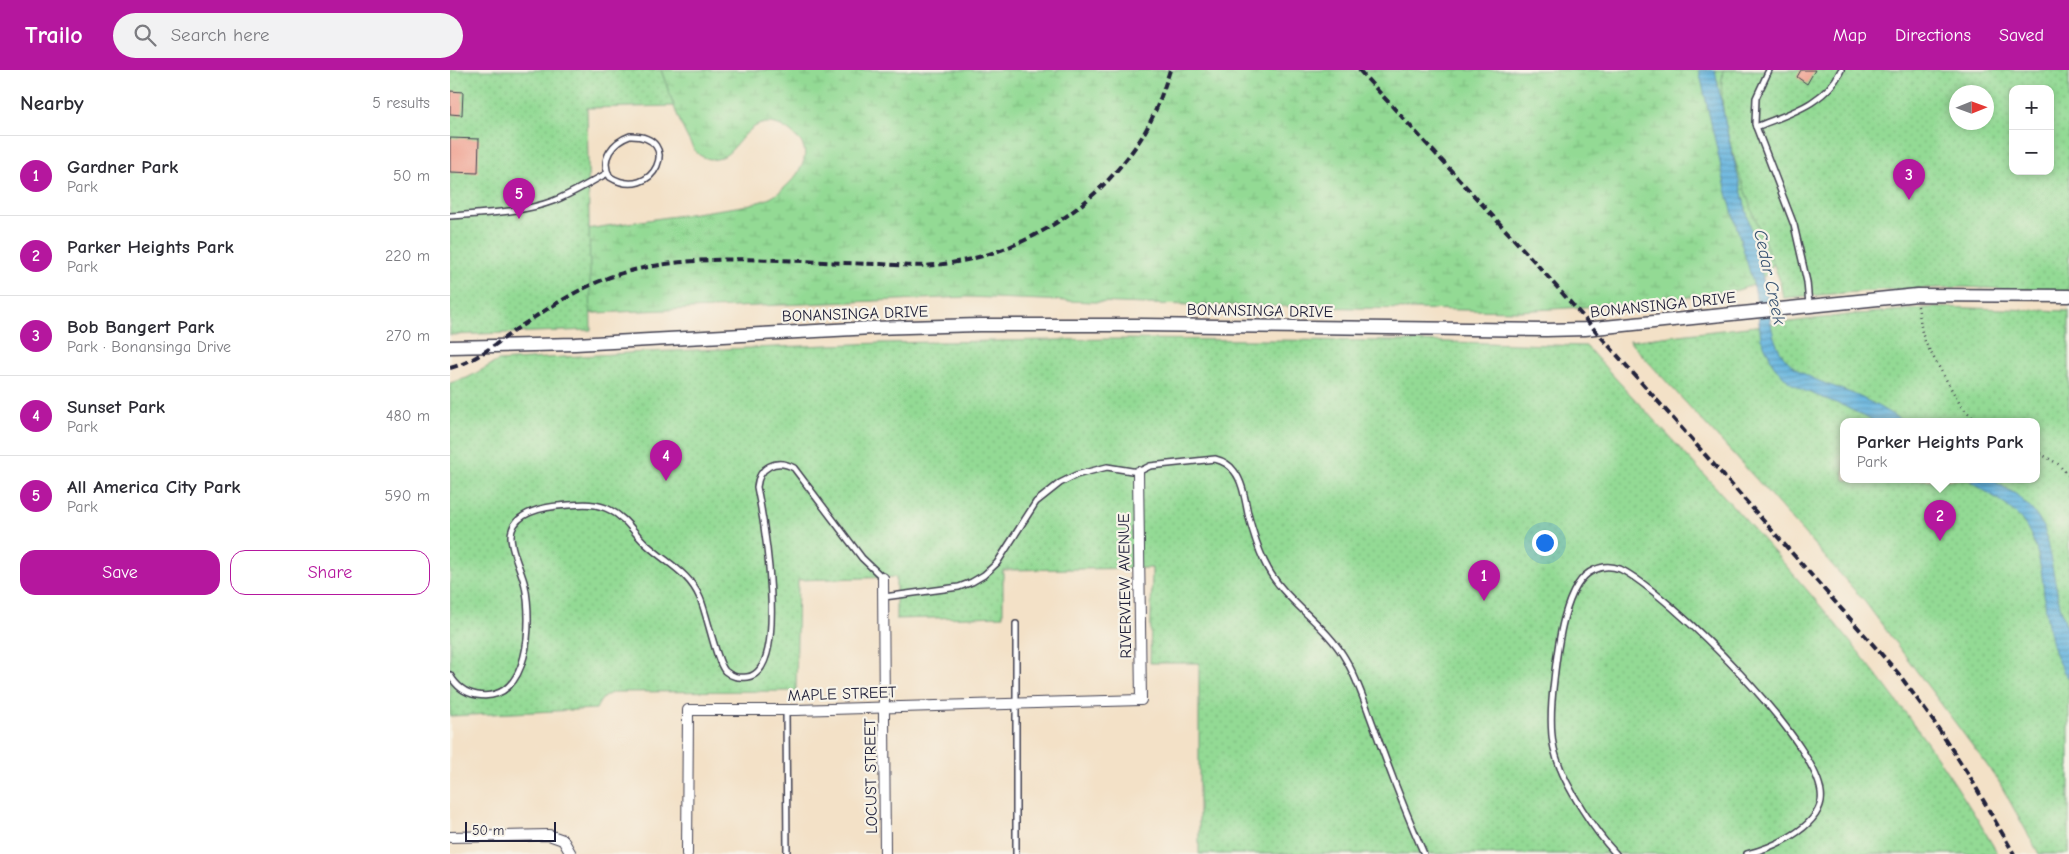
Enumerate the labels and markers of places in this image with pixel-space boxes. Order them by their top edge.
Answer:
pin: 3 [1893,159,1925,200]
pin: 5 [503,178,535,219]
pin: 4 [650,440,682,481]
pin: 2 [1924,500,1956,541]
pin: 1 [1468,560,1500,601]

